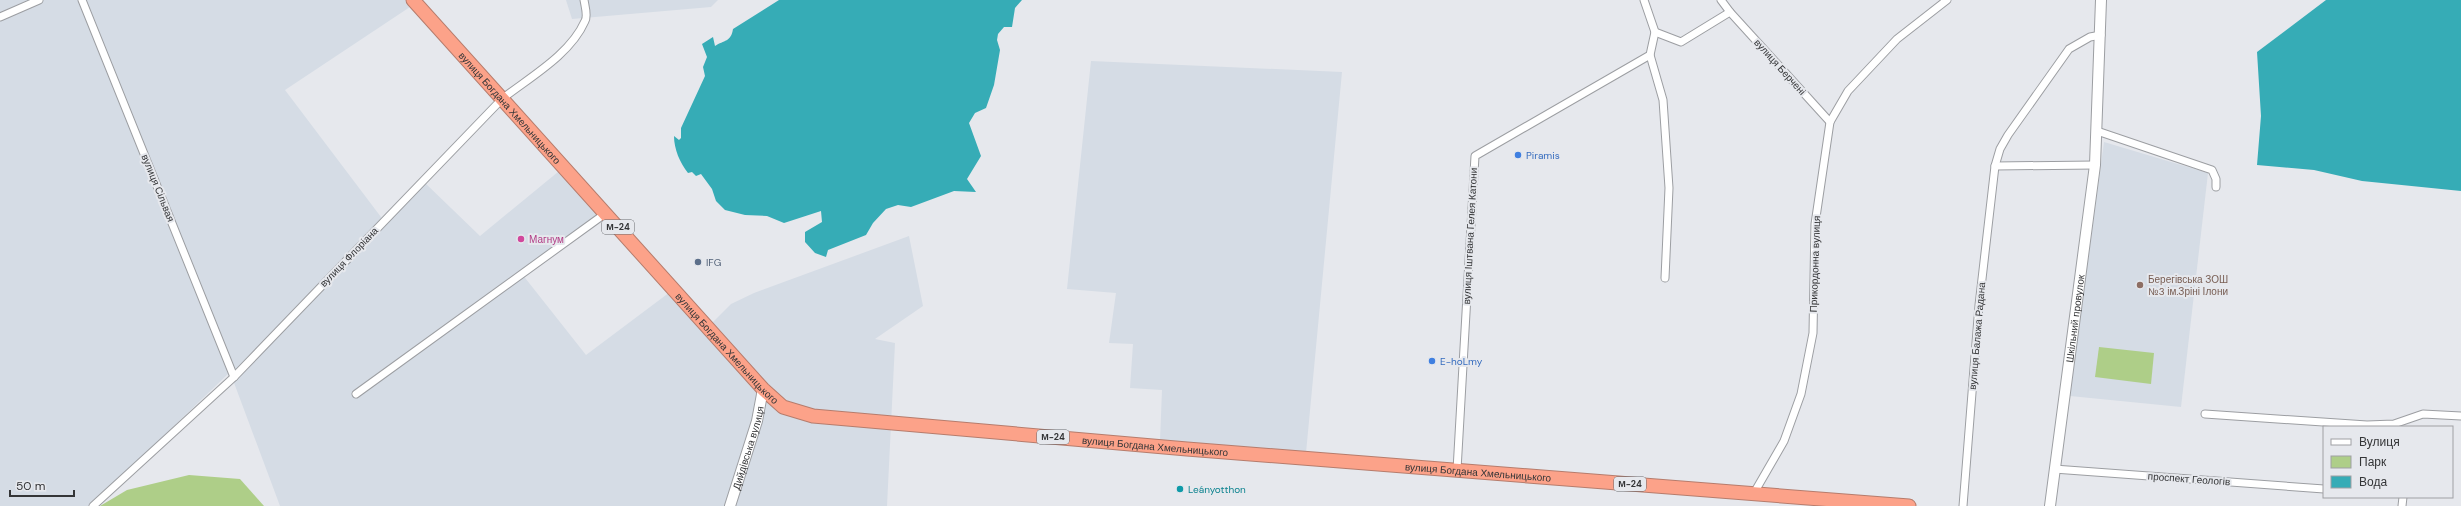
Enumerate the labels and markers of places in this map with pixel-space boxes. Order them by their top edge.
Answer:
place label: Piramis [1526,149,1560,162]
marker: Piramis [1513,150,1523,160]
place label: Магнум [529,233,564,246]
marker: Магнум [516,234,526,244]
place label: IFG [706,256,721,269]
marker: IFG [693,257,703,267]
place label: Берегівська ЗОШ №3 ім.Зріні Ілони [2148,273,2228,298]
marker: Берегівська ЗОШ №3 ім.Зріні Ілони [2135,280,2145,290]
place label: E-hoLmy [1440,355,1483,368]
marker: E-hoLmy [1427,356,1437,366]
place label: Leányotthon [1188,483,1246,496]
marker: Leányotthon [1175,484,1185,494]

